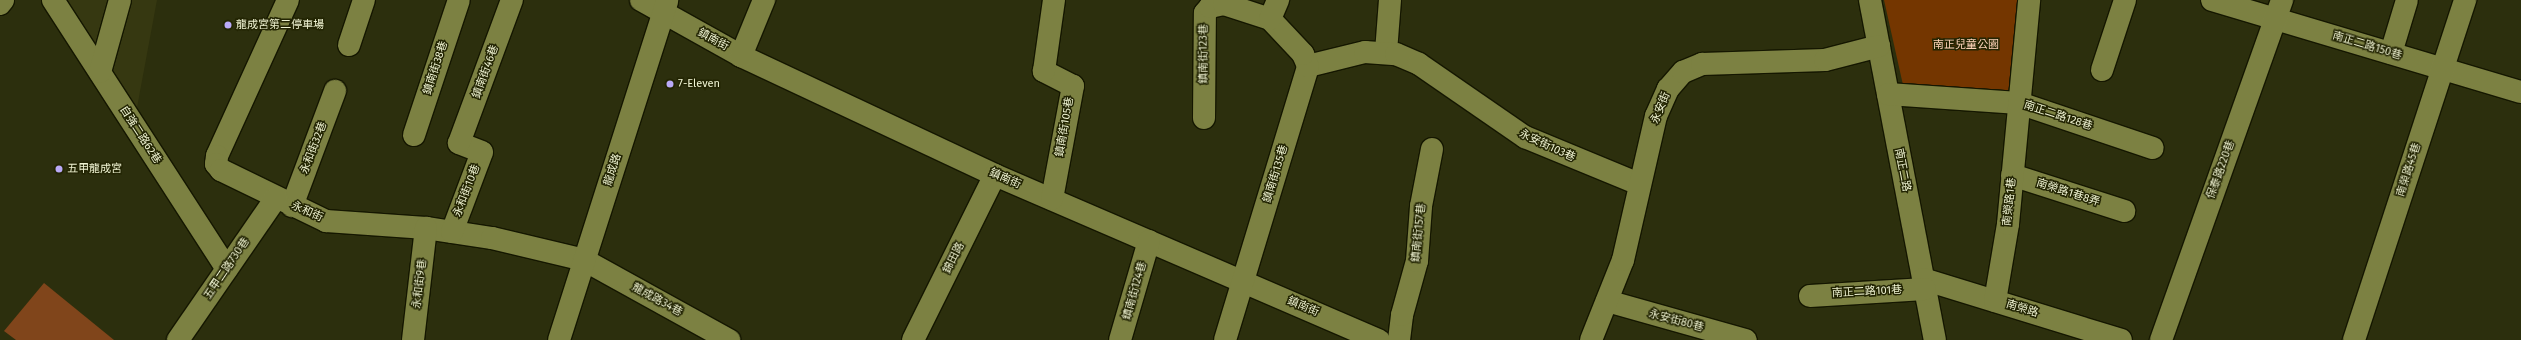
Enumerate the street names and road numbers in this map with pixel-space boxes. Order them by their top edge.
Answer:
street label: 鎮南街123巷 [1197,24,1211,84]
street label: 鎮南街 [695,26,731,54]
street label: 南正二路150巷 [2331,29,2403,63]
street label: 鎮南街38巷 [421,40,451,96]
street label: 鎮南街46巷 [470,44,502,100]
street label: 永安街 [1649,90,1673,126]
street label: 鎮南街105巷 [1053,96,1077,158]
street label: 南正二路128巷 [2022,99,2094,133]
street label: 自強二路62巷 [116,104,164,166]
street label: 永和街32巷 [298,120,330,176]
street label: 永安街103巷 [1517,127,1577,165]
street label: 保泰路220巷 [2204,139,2238,201]
street label: 南榮路45巷 [2394,142,2424,198]
street label: 鎮南街135巷 [1261,143,1291,205]
street label: 南正二路 [1891,147,1913,193]
street label: 龍成路 [602,152,624,188]
street label: 永和街10巷 [451,163,483,219]
street label: 鎮南街 [987,166,1023,192]
street label: 南榮路1巷 [2001,177,2019,227]
street label: 南榮路1巷8弄 [2035,177,2101,209]
street label: 永和街 [289,199,325,225]
street label: 鎮南街157巷 [1409,203,1429,263]
street label: 五甲二路730巷 [202,236,252,302]
street label: 錦田路 [941,240,967,276]
street label: 永和街9巷 [410,258,430,310]
street label: 鎮南街124巷 [1120,260,1150,322]
street label: 龍成路34巷 [630,281,684,319]
street label: 南正二路101巷 [1832,284,1902,300]
street label: 鎮南街 [1285,294,1321,320]
street label: 南榮路 [2004,298,2040,320]
street label: 永安街80巷 [1647,307,1705,335]

